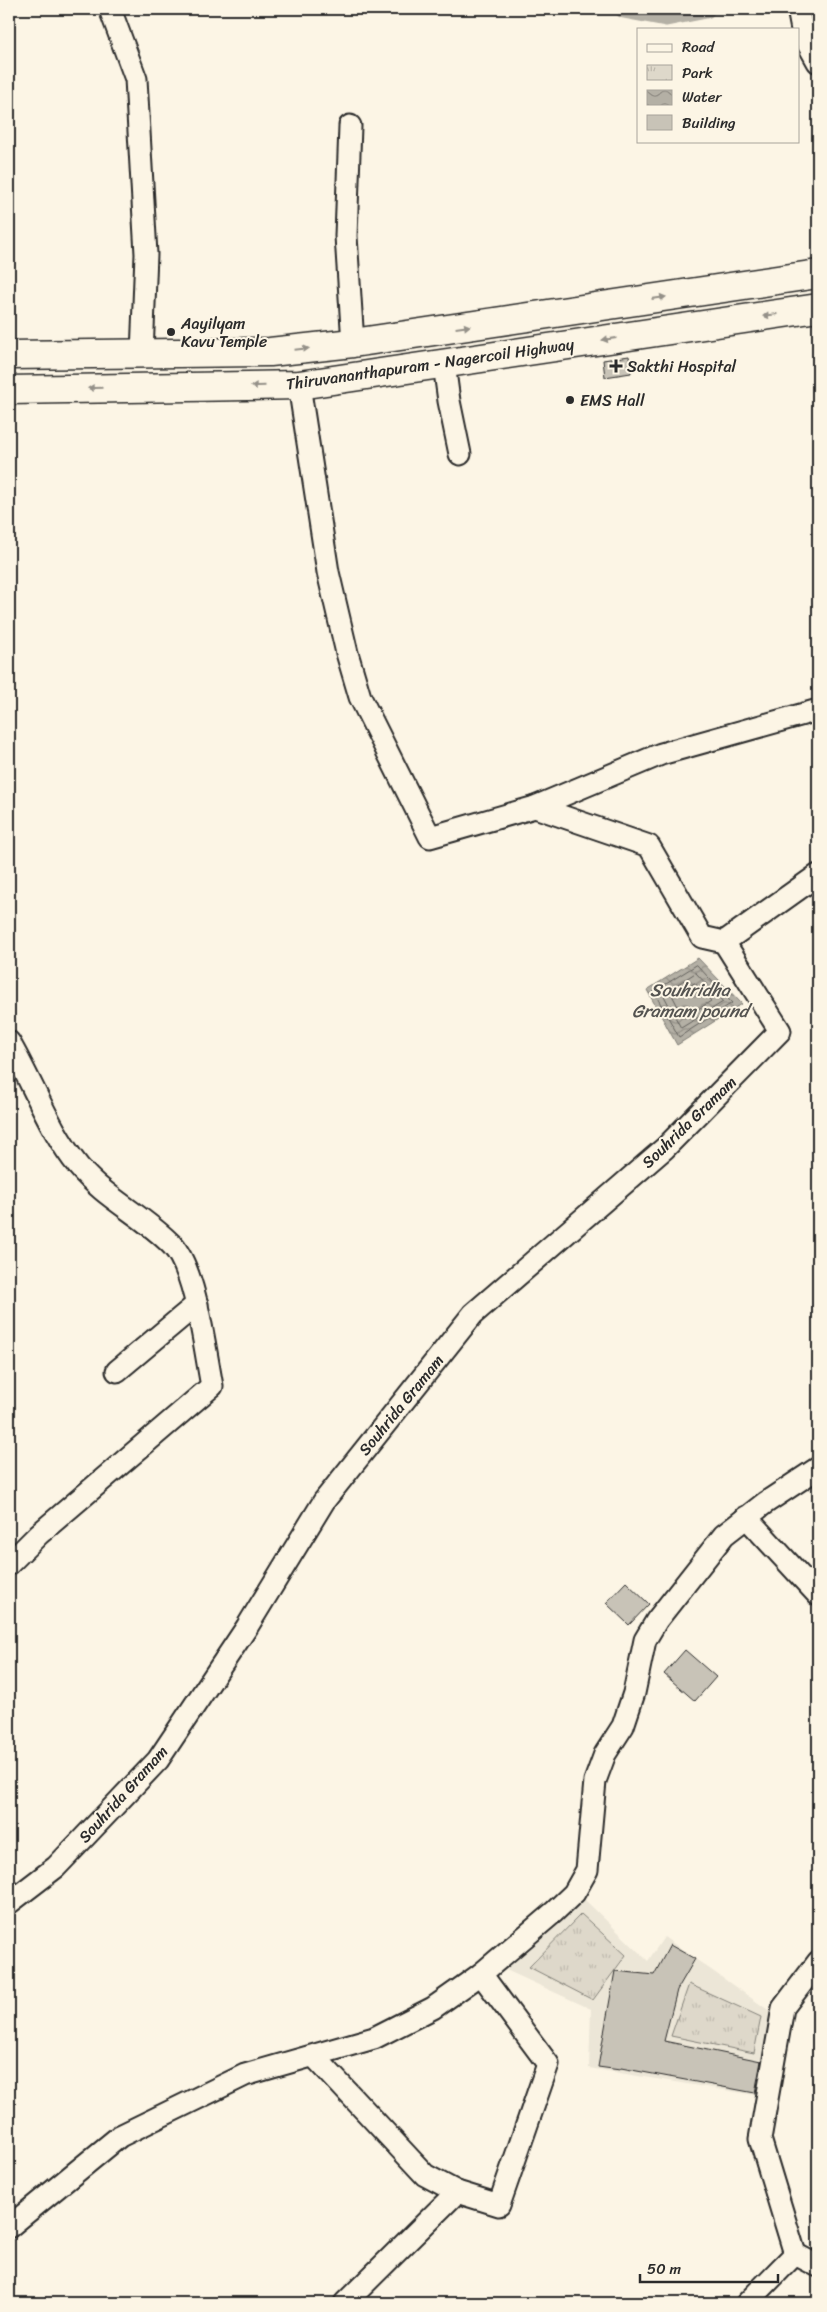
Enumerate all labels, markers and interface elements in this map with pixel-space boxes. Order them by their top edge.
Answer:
legend [637,28,800,142]
text: Road [682,34,715,60]
text: Park [682,60,713,86]
text: Water [682,84,722,110]
text: Building [682,110,736,136]
one-way arrow [651,293,667,301]
place label: Aayilyam Kavu Temple [180,309,267,356]
one-way arrow [762,311,778,319]
one-way arrow [456,322,472,330]
marker: Aayilyam Kavu Temple [165,326,177,338]
street label: Thiruvananthapuram - Nagercoil Highway [284,329,577,399]
one-way arrow [601,335,617,343]
one-way arrow [295,345,311,353]
place label: Sakthi Hospital [627,352,736,381]
marker: Sakthi Hospital [609,359,623,373]
one-way arrow [249,382,265,390]
one-way arrow [87,384,103,392]
place label: EMS Hall [580,386,645,415]
marker: EMS Hall [564,394,576,406]
water label: Souhridha Gramam pound [632,974,753,1027]
street label: Souhrida Gramam [634,1069,744,1175]
street label: Souhrida Gramam [351,1348,451,1462]
street label: Souhrida Gramam [71,1738,175,1850]
scale bar [640,2252,777,2284]
text: 50 m [647,2256,682,2282]

